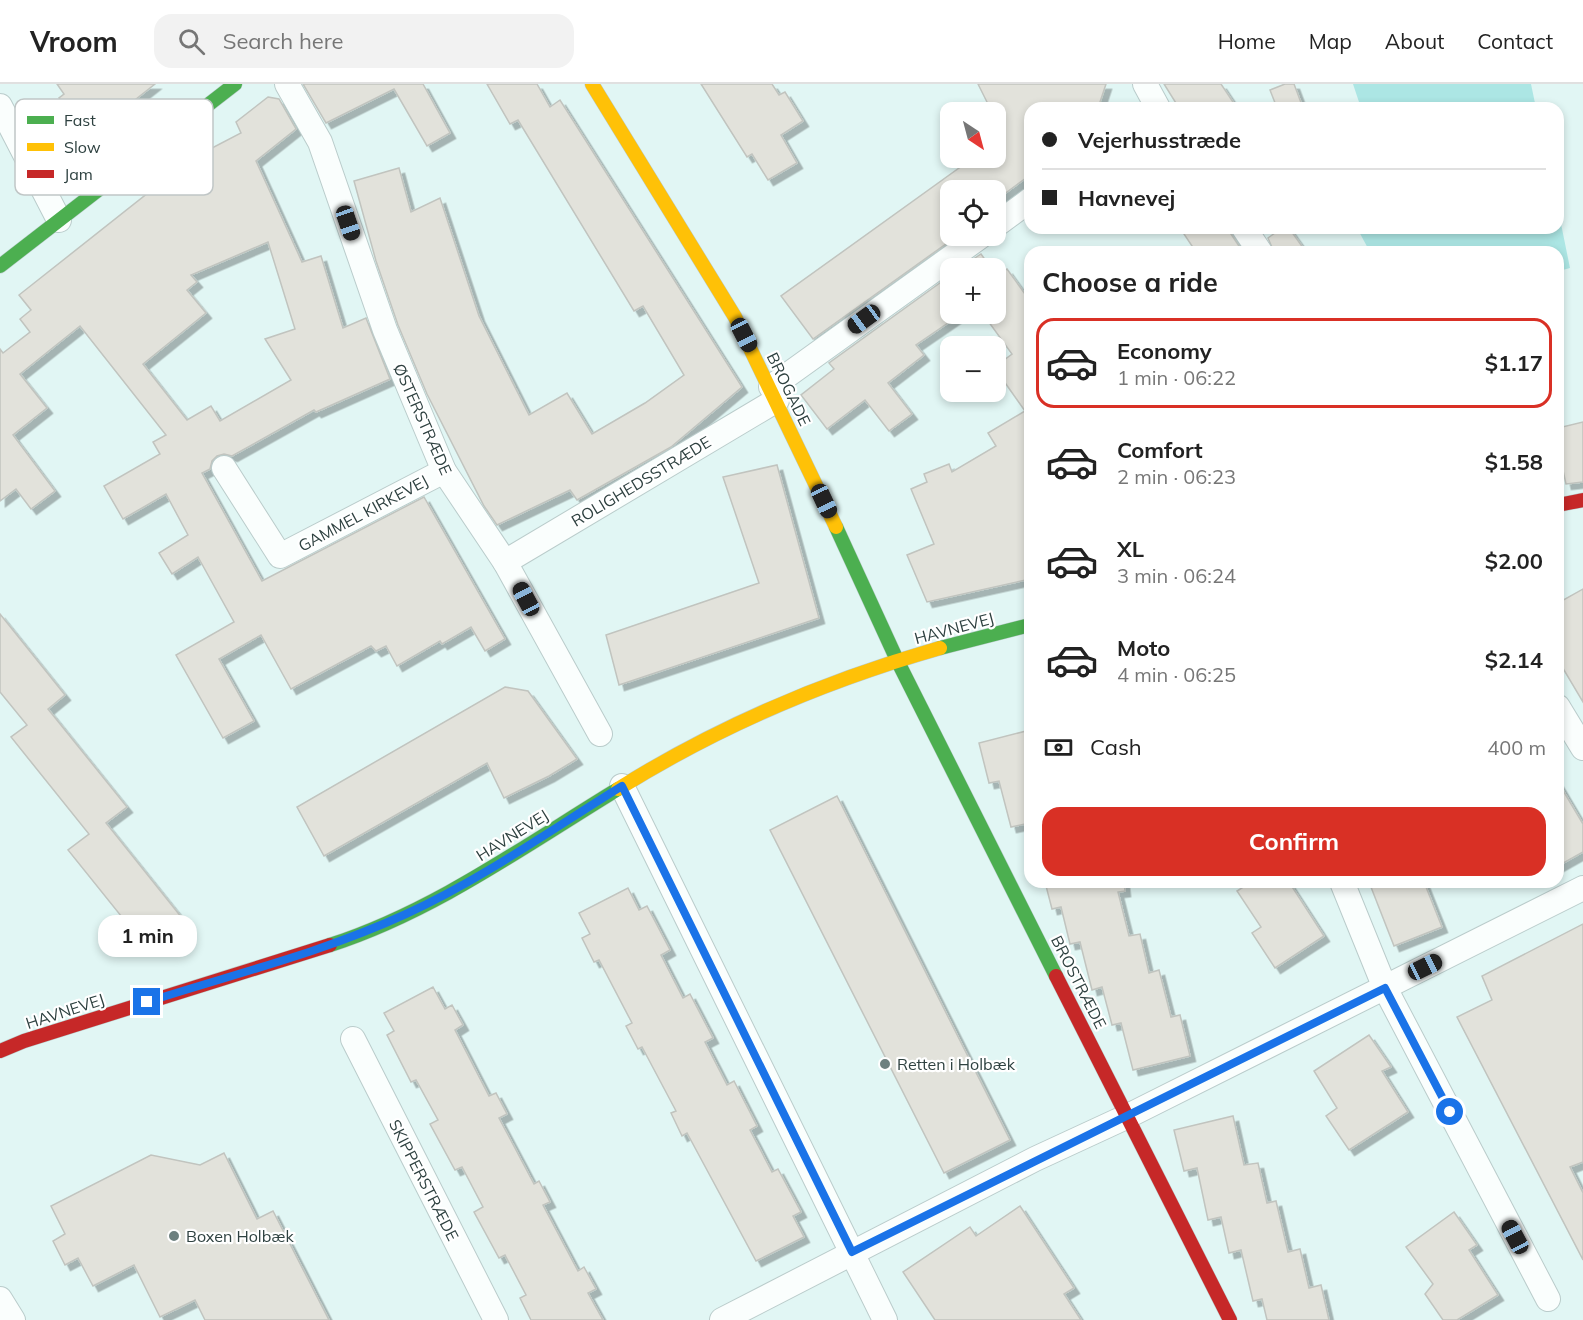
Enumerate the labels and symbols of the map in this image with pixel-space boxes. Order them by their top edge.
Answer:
legend [15,99,213,195]
north arrow [940,102,1006,168]
text: Fast [64,110,96,130]
text: Slow [64,137,101,157]
text: Jam [64,164,93,184]
car [334,203,362,243]
car [844,301,884,337]
car [728,315,760,355]
street label: BROGADE [763,349,815,429]
street label: ØSTERSTRÆDE [389,360,457,478]
street label: ROLIGHEDSSTRÆDE [568,431,714,531]
street label: GAMMEL KIRKEVEJ [295,470,431,556]
car [808,481,840,521]
car [510,579,542,619]
street label: HAVNEVEJ [912,608,996,648]
street label: HAVNEVEJ [472,805,552,865]
callout: 1 min [98,915,196,957]
street label: BROSTRÆDE [1047,932,1111,1032]
car [1405,951,1445,983]
route end [133,988,160,1015]
street label: HAVNEVEJ [23,989,107,1033]
place label: Retten i Holbæk [897,1054,1016,1074]
marker: Retten i Holbæk [878,1057,892,1071]
route start [1436,1098,1463,1125]
street label: SKIPPERSTRÆDE [385,1116,463,1244]
car [1499,1217,1531,1257]
place label: Boxen Holbæk [186,1226,294,1246]
marker: Boxen Holbæk [167,1229,181,1243]

